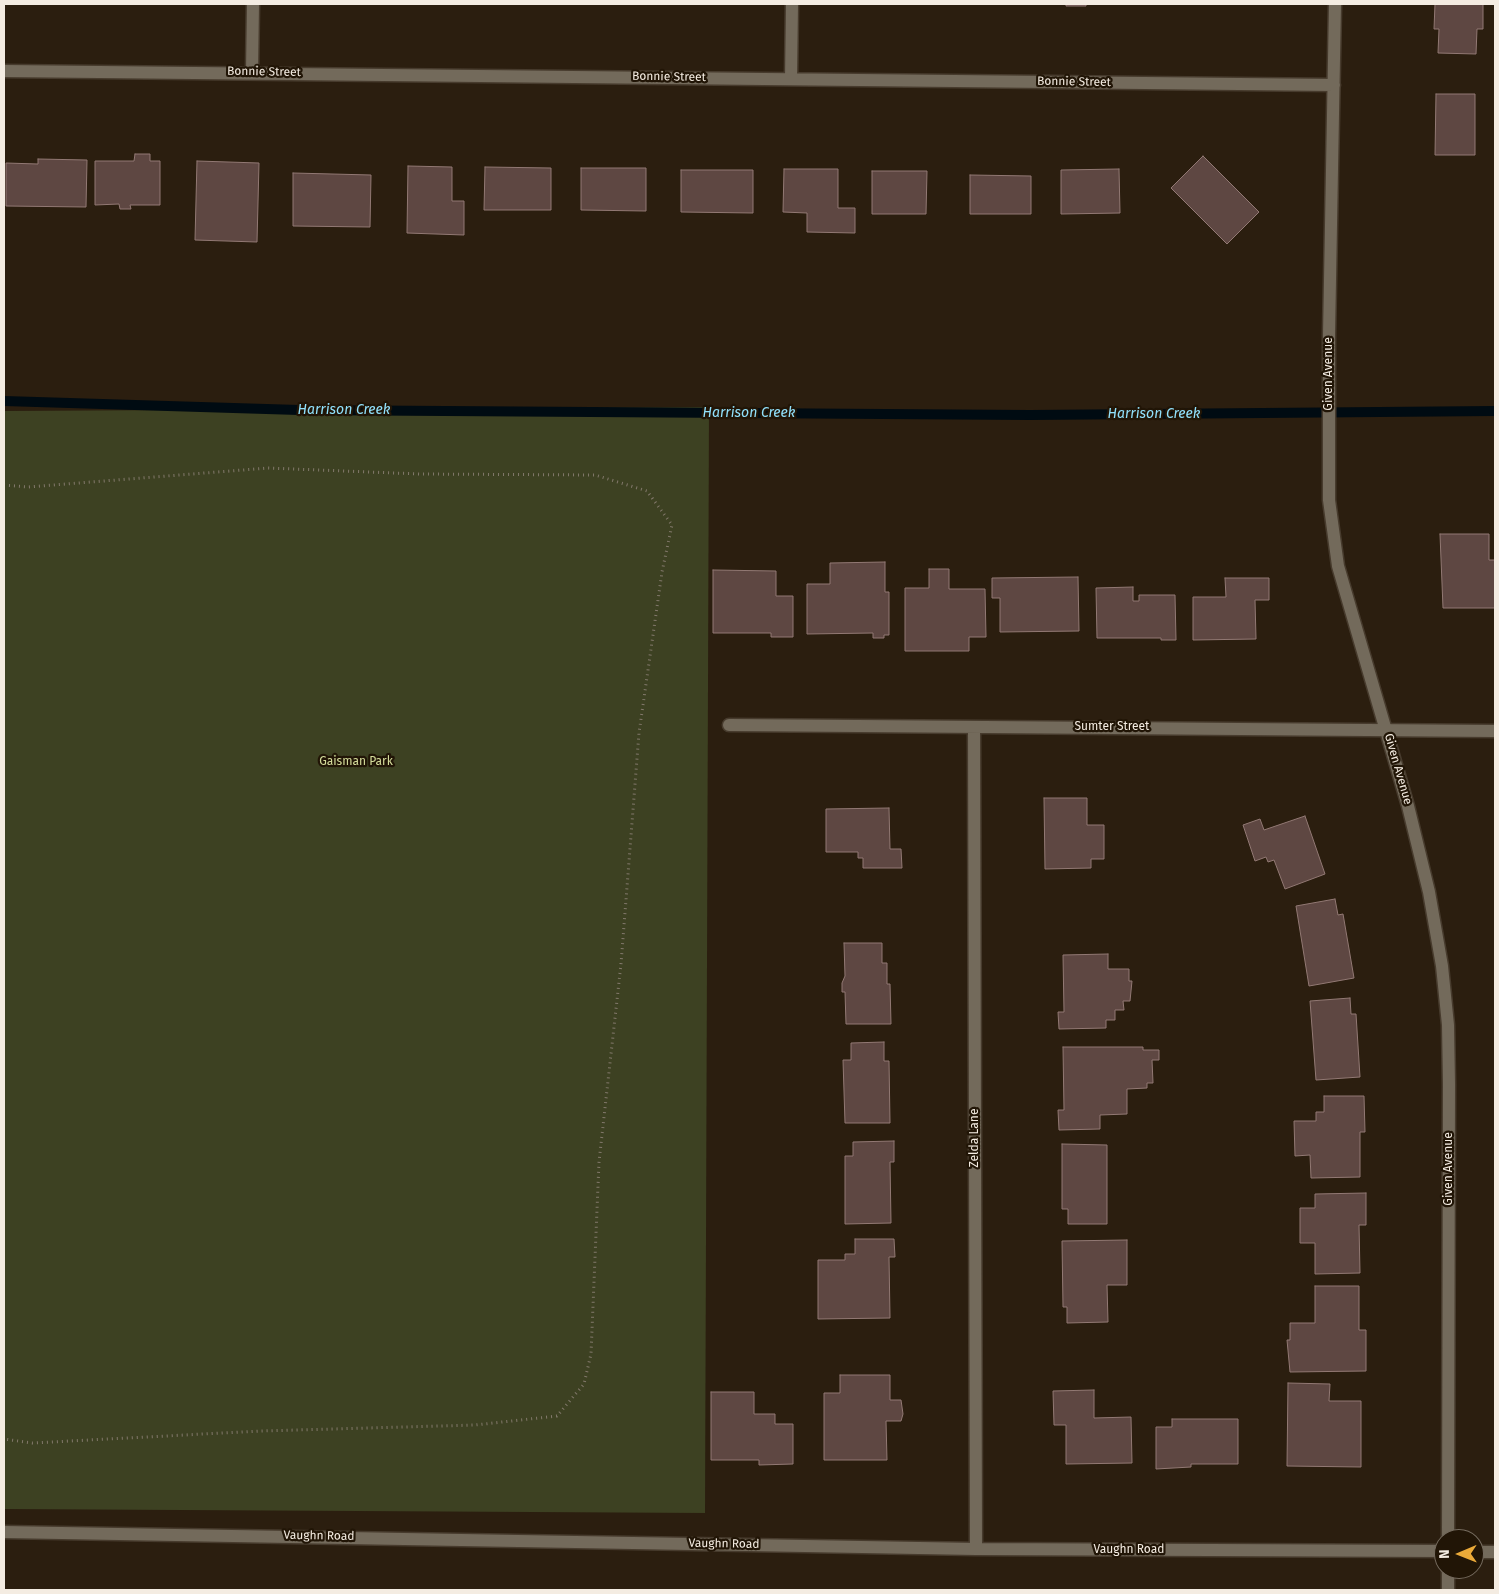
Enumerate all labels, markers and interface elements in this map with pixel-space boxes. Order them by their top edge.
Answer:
street label: Bonnie Street [227,64,301,80]
street label: Bonnie Street [632,69,706,85]
street label: Bonnie Street [1037,74,1111,90]
street label: Given Avenue [1322,337,1336,411]
water label: Harrison Creek [298,402,390,418]
water label: Harrison Creek [703,405,795,421]
water label: Harrison Creek [1108,406,1200,422]
street label: Sumter Street [1075,720,1149,734]
street label: Given Avenue [1381,732,1415,806]
park label: Gaisman Park [319,755,393,769]
street label: Zelda Lane [968,1109,982,1167]
street label: Given Avenue [1442,1132,1456,1206]
street label: Vaughn Road [283,1528,355,1544]
north arrow [1434,1529,1484,1579]
street label: Vaughn Road [688,1536,760,1552]
street label: Vaughn Road [1094,1543,1164,1557]
text: N [1436,1549,1453,1559]

